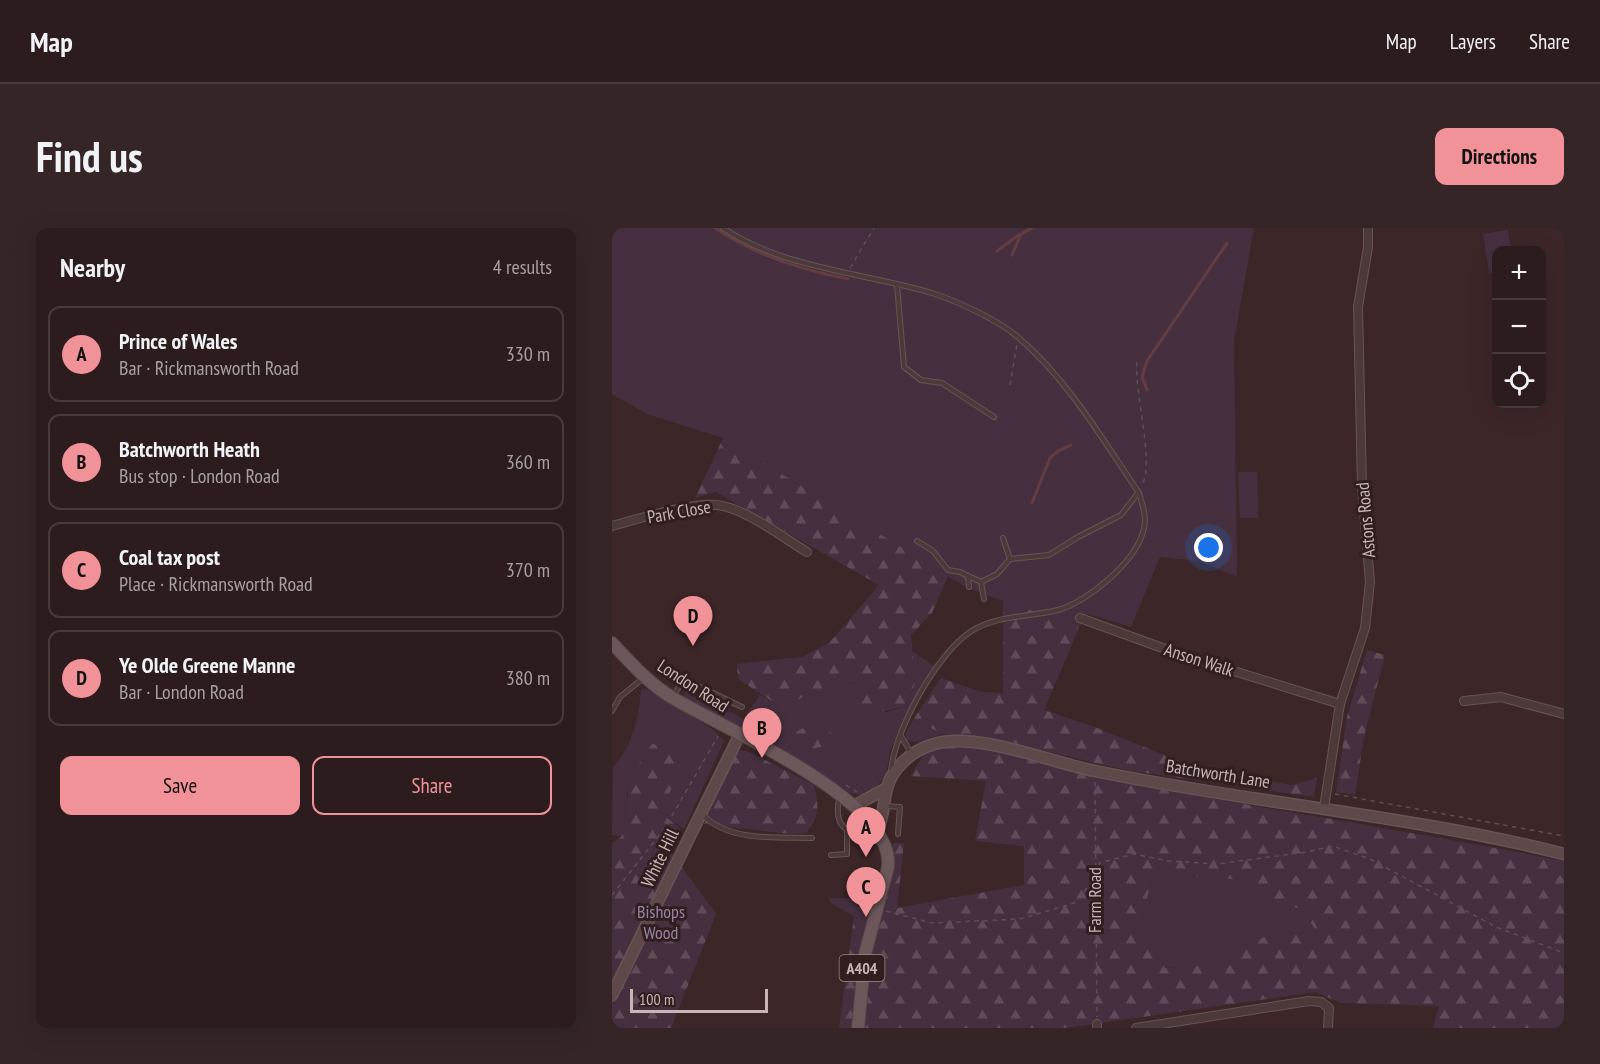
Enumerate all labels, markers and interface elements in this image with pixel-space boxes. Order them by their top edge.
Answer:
text: Map [30,23,73,60]
text: Map [1386,28,1417,55]
text: Layers [1450,28,1496,55]
text: Share [1529,28,1570,55]
button: Directions [1435,128,1564,185]
text: Find us [36,129,143,184]
map controls [1492,246,1546,408]
button: + [1492,246,1546,300]
text: Nearby [60,251,125,284]
text: 4 results [493,254,552,280]
button: − [1492,300,1546,354]
text: Prince of Wales [119,327,238,355]
text: A [76,341,87,367]
text: 330 m [506,341,550,367]
button: locate [1492,354,1546,408]
text: Bar · Rickmansworth Road [119,355,299,381]
text: Batchworth Heath [119,435,260,463]
text: B [77,449,86,475]
text: 360 m [506,449,550,475]
text: Bus stop · London Road [119,463,280,489]
street label: Astons Road [1351,481,1380,559]
street label: Park Close [645,495,712,528]
your location [1194,533,1223,562]
text: Coal tax post [119,543,220,571]
text: C [77,557,86,583]
text: 370 m [506,557,550,583]
text: Place · Rickmansworth Road [119,571,313,597]
pin: D [674,596,712,646]
street label: Anson Walk [1162,638,1237,682]
text: Ye Olde Greene Manne [119,651,296,679]
street label: London Road [653,654,733,717]
text: D [76,665,87,691]
text: 380 m [506,665,550,691]
text: Bar · London Road [119,679,244,705]
pin: B [742,708,782,758]
street label: Batchworth Lane [1164,754,1272,793]
button: Save [60,756,300,815]
button: Share [312,756,552,815]
pin: A [846,808,886,857]
street label: White Hill [636,824,684,891]
street label: Farm Road [1083,867,1106,933]
pin: C [846,868,886,917]
park label: Bishops Wood [637,900,685,944]
road number: A404 [840,955,884,981]
scale bar [630,986,768,1014]
text: 100 m [639,989,674,1009]

